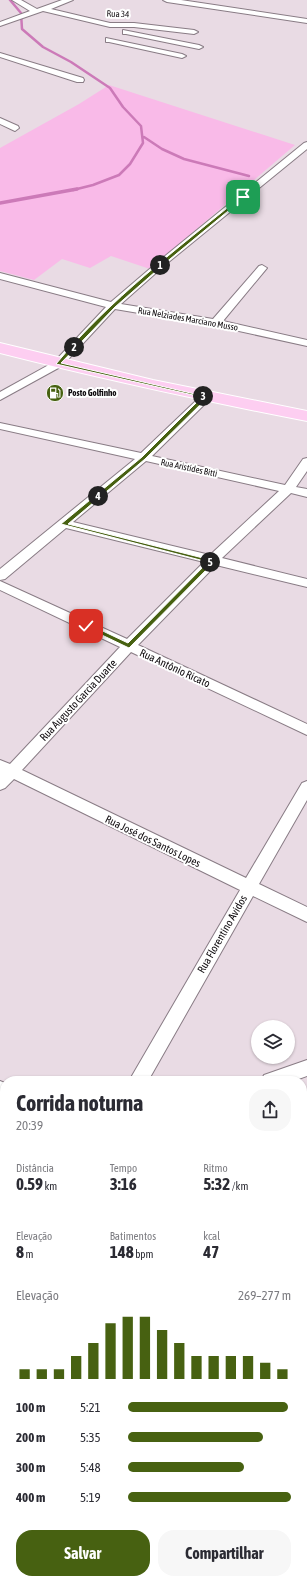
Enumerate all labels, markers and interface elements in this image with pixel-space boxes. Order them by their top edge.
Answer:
street label: Rua 34 [106,9,130,19]
pin [226,180,260,214]
icon: arrive [232,186,254,208]
pin: 1 [150,255,170,275]
text: 1 [157,259,163,271]
street label: Rua Nelziades Marciano Musso [137,305,239,333]
pin: 2 [64,337,84,357]
text: 2 [71,341,77,353]
fuel station icon: Posto Golfinho [45,383,65,403]
pin: 3 [193,386,213,406]
place label: Posto Golfinho [68,388,117,398]
text: 3 [200,390,206,402]
street label: Rua Aristides Bitti [160,457,218,479]
pin: 4 [88,486,108,506]
text: 4 [95,490,101,502]
pin: 5 [200,552,220,572]
text: 5 [207,556,213,568]
pin [69,609,103,643]
icon: check [75,615,97,637]
street label: Rua Antônio Ricato [138,646,212,690]
street label: Rua Augusto Garcia Duarte [37,657,119,743]
street label: Rua José dos Santos Lopes [103,813,203,869]
street label: Rua Florentino Avidos [195,893,249,975]
map controls [251,1020,295,1064]
button: layers [251,1020,295,1064]
button: share [249,1089,291,1131]
text: Corrida noturna [16,1090,143,1116]
text: 20:39 [16,1118,43,1133]
text: Distância [16,1162,54,1174]
text: Tempo [110,1162,137,1174]
text: Ritmo [203,1162,228,1174]
text: 0.59 [16,1174,43,1194]
text: 3:16 [110,1174,137,1194]
text: 5:32 [203,1174,230,1194]
text: km [43,1180,57,1192]
text: /km [230,1180,248,1192]
text: Elevação [16,1230,52,1242]
text: Batimentos [110,1230,156,1242]
text: kcal [203,1230,220,1242]
text: 8 [16,1242,24,1262]
text: 148 [110,1242,134,1262]
text: 47 [203,1242,219,1262]
text: m [24,1248,33,1260]
text: bpm [134,1248,154,1260]
text: Elevação [16,1288,59,1303]
text: 269–277 m [238,1288,291,1303]
text: 100 m [16,1400,45,1415]
text: 5:21 [80,1400,101,1415]
text: 200 m [16,1430,45,1445]
text: 5:35 [80,1430,101,1445]
text: 300 m [16,1460,45,1475]
text: 5:48 [80,1460,101,1475]
text: 400 m [16,1490,45,1505]
text: 5:19 [80,1490,101,1505]
button: Salvar [16,1530,150,1576]
button: Compartilhar [158,1530,291,1576]

